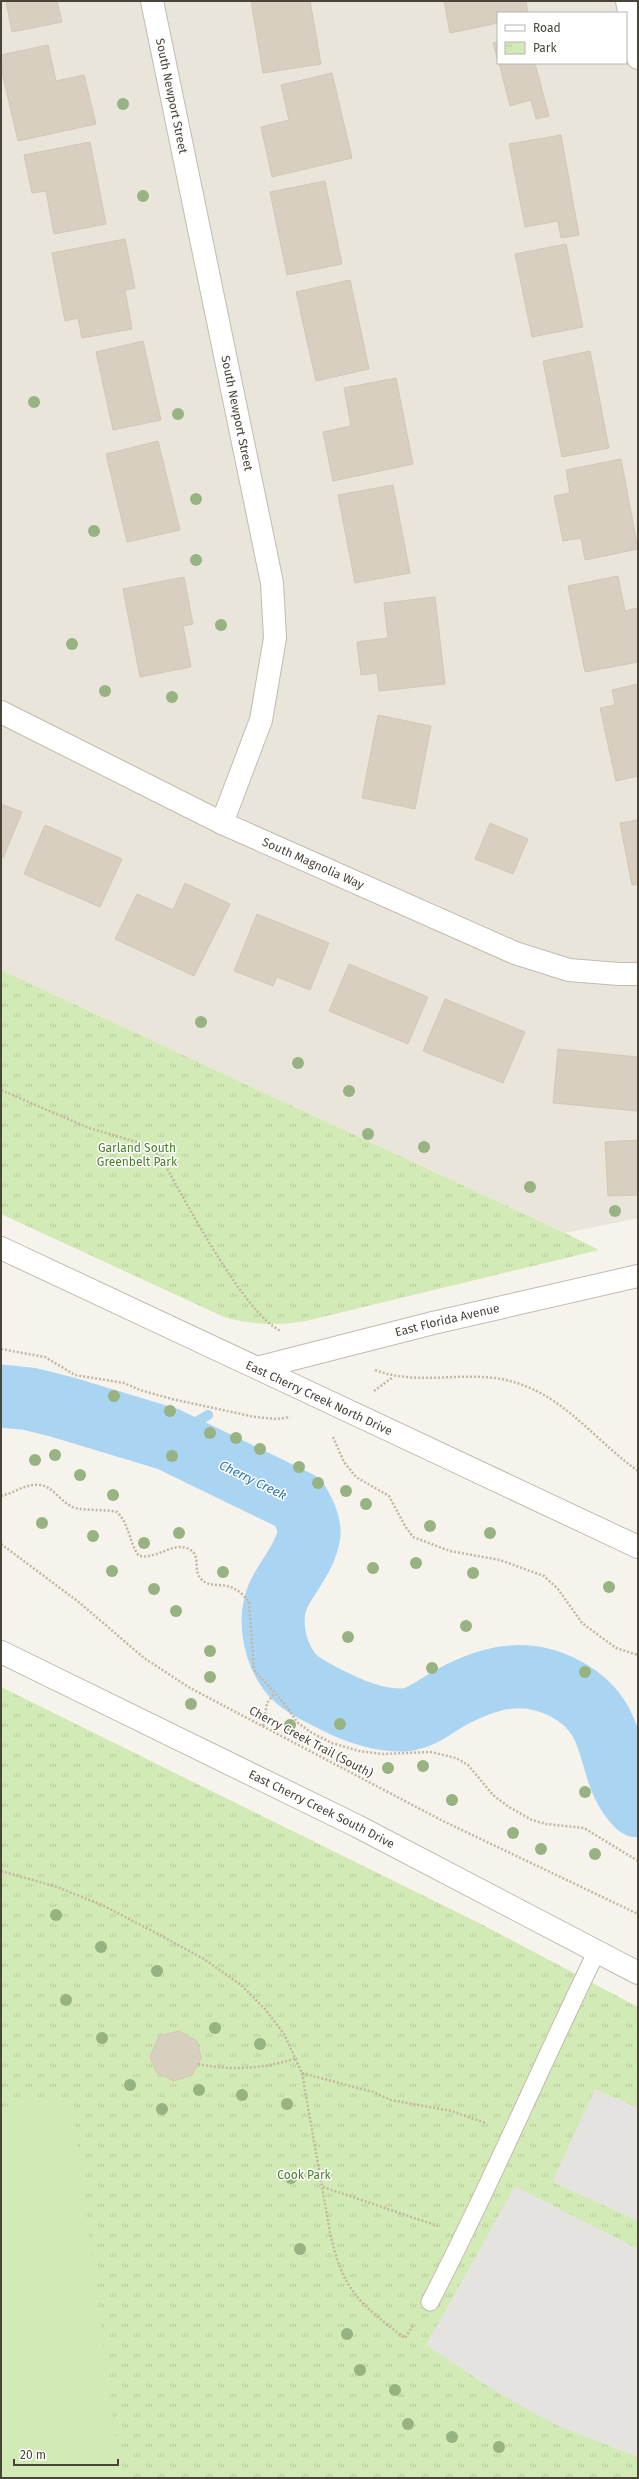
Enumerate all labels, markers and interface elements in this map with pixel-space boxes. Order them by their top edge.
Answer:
legend [497,12,627,64]
text: Road [533,21,561,35]
street label: South Newport Street [153,37,190,156]
text: Park [533,41,557,55]
street label: South Newport Street [218,354,256,473]
street label: South Magnolia Way [260,835,366,892]
park label: Garland South Greenbelt Park [97,1141,178,1169]
street label: East Florida Avenue [394,1301,501,1339]
street label: East Cherry Creek North Drive [244,1358,394,1438]
water label: Cherry Creek [217,1457,289,1503]
street label: Cherry Creek Trail (South) [247,1703,375,1781]
street label: East Cherry Creek South Drive [246,1767,397,1851]
park label: Cook Park [277,2168,332,2182]
scale bar [14,2441,118,2467]
text: 20 m [20,2448,46,2462]

